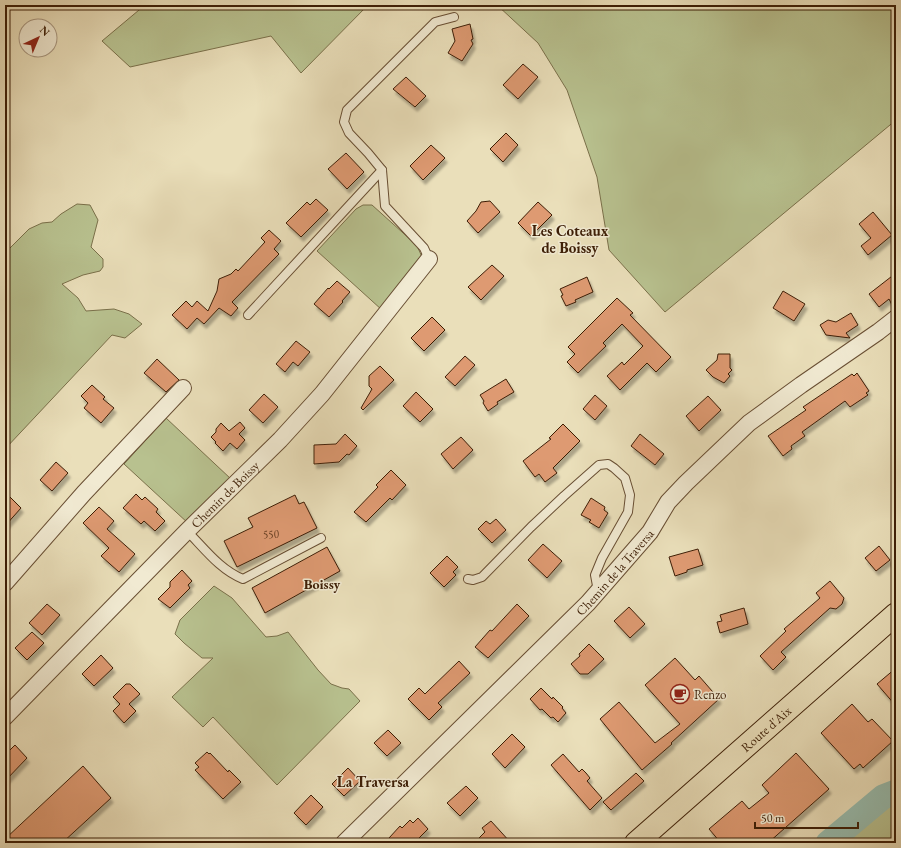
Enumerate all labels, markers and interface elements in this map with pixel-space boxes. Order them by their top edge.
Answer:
north arrow [18,18,58,58]
text: N [37,23,53,39]
district label: Les Coteaux de Boissy [532,221,609,257]
street label: Chemin de Boissy [187,457,263,532]
street label: Chemin de la Traversa [572,525,658,619]
house number: 550 [263,527,279,541]
district label: Boissy [304,575,341,593]
cafe icon: Renzo [669,683,691,705]
place label: Renzo [694,686,727,703]
street label: Route d'Aix [738,702,795,756]
district label: La Traversa [337,772,410,791]
scale bar [755,804,858,830]
text: 50 m [761,810,785,826]

